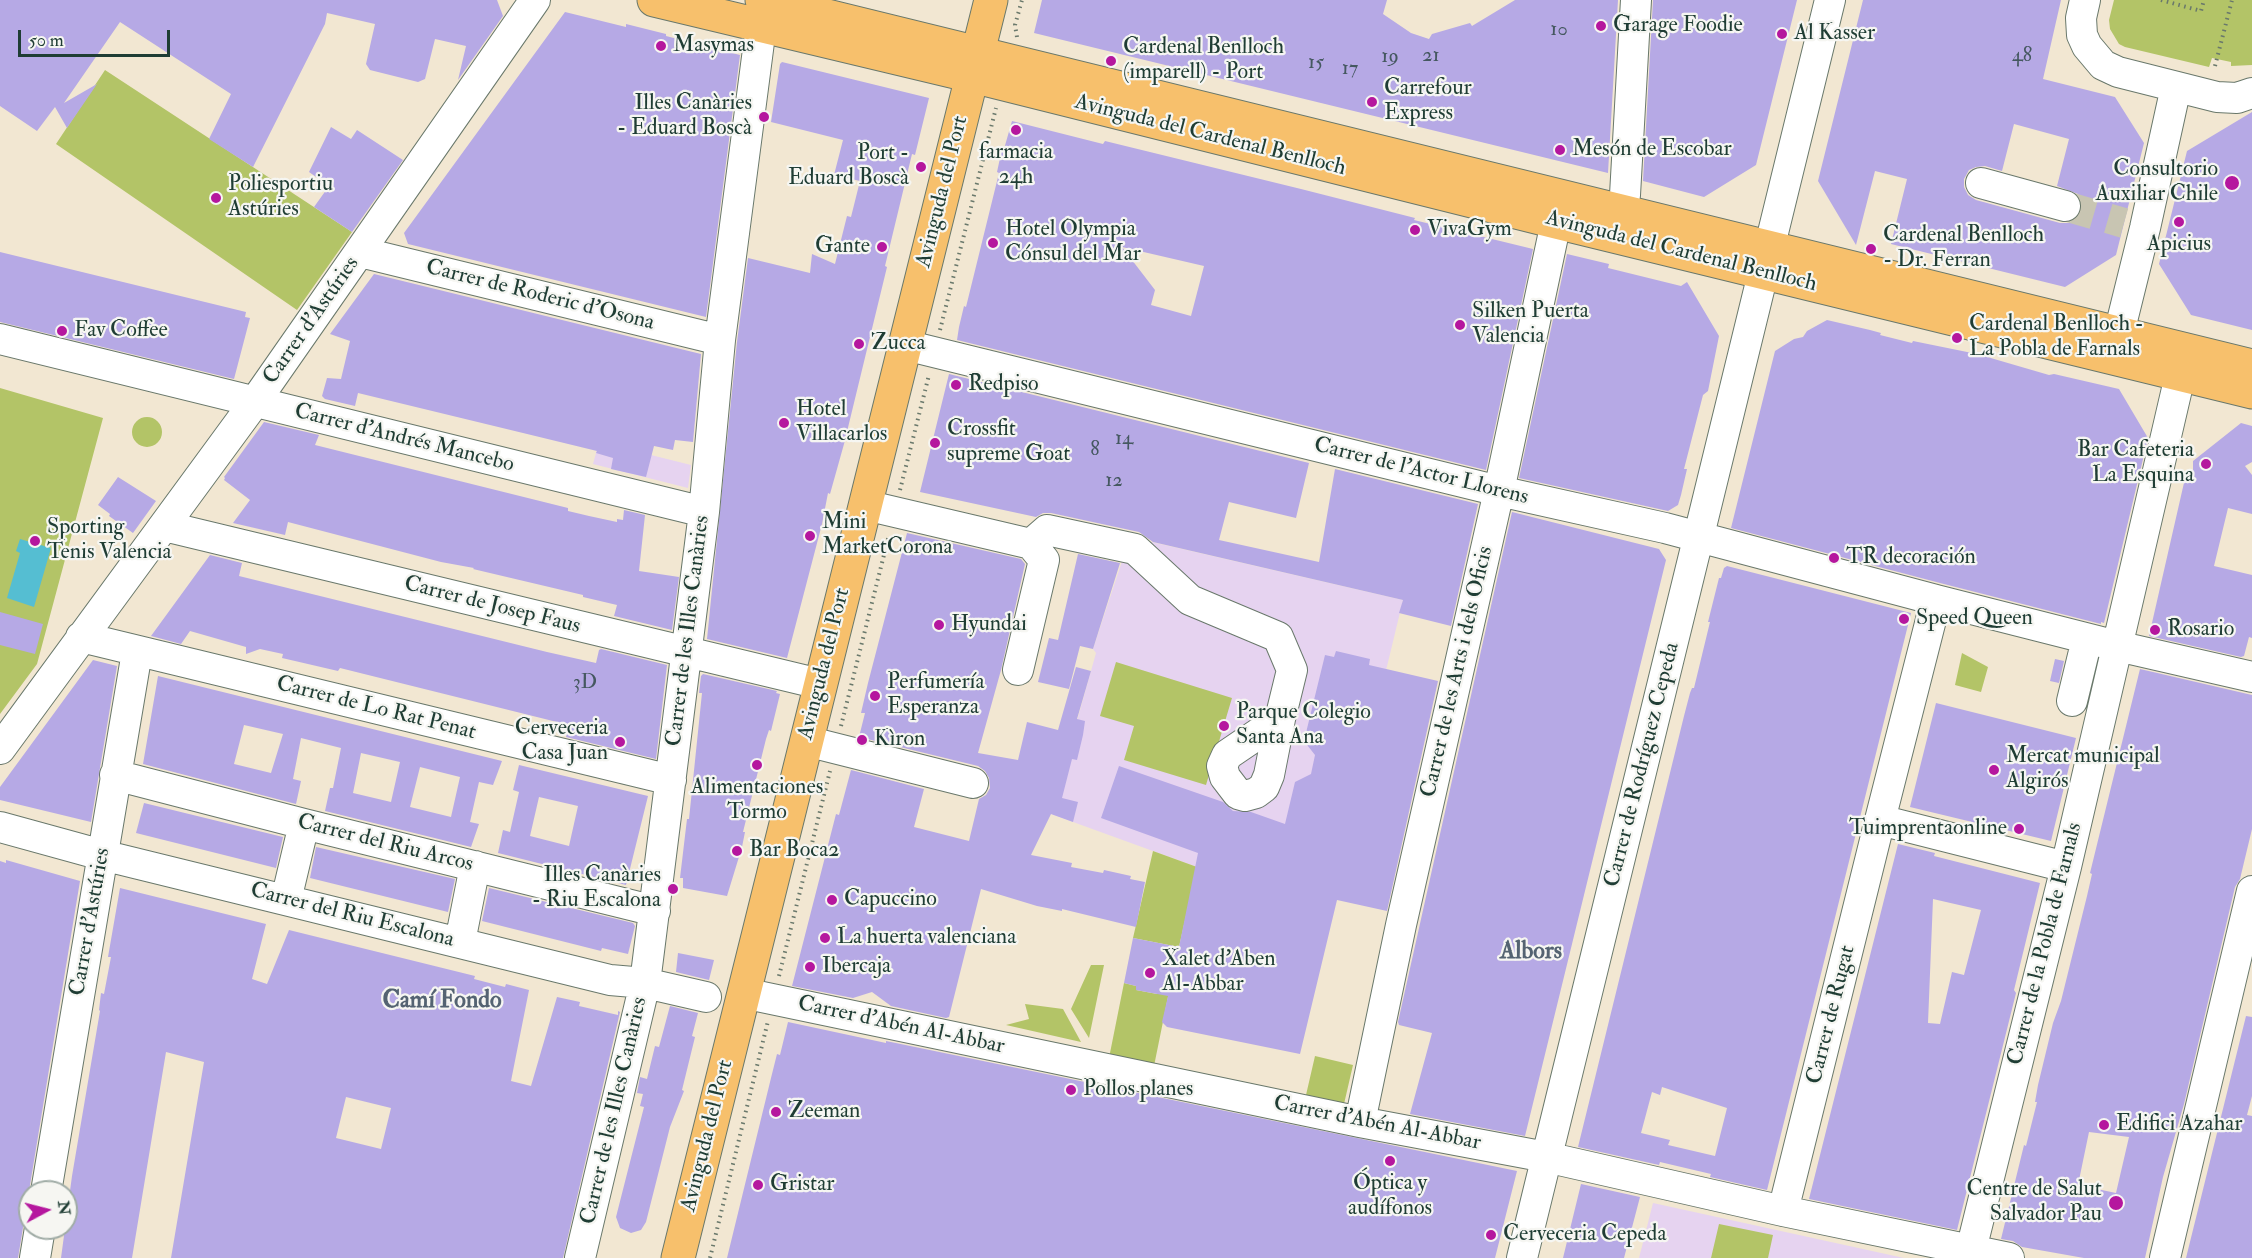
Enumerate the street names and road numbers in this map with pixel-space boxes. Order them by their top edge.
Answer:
street label: Avinguda del Cardenal Benlloch [1072,90,1348,182]
street label: Avinguda del Port [911,113,975,271]
street label: Avinguda del Cardenal Benlloch [1543,206,1819,298]
street label: Carrer d'Astúries [258,252,366,390]
street label: Carrer de Roderic d'Osona [423,255,657,337]
street label: Carrer d'Andrés Mancebo [291,399,517,479]
street label: Carrer de l'Actor Llorens [1311,433,1531,511]
street label: Carrer de les Illes Canàries [662,514,716,748]
street label: Carrer de les Arts i dels Oficis [1416,544,1500,800]
street label: Carrer de Josep Faus [401,571,583,641]
street label: Avinguda del Port [793,585,857,743]
street label: Carrer de Rodríguez Cepeda [1600,640,1686,890]
street label: Carrer de Lo Rat Penat [273,671,479,747]
street label: Carrer del Riu Arcos [294,809,476,879]
street label: Carrer de la Pobla de Farnals [2003,820,2089,1068]
street label: Carrer d'Astúries [65,846,117,998]
street label: Carrer del Riu Escalona [247,878,457,954]
street label: Carrer de Rugat [1802,943,1862,1087]
street label: Carrer d'Abén Al-Abbar [795,991,1007,1061]
street label: Carrer de les Illes Canàries [576,995,654,1227]
street label: Avinguda del Port [676,1057,740,1215]
street label: Carrer d'Abén Al-Abbar [1271,1091,1483,1157]

